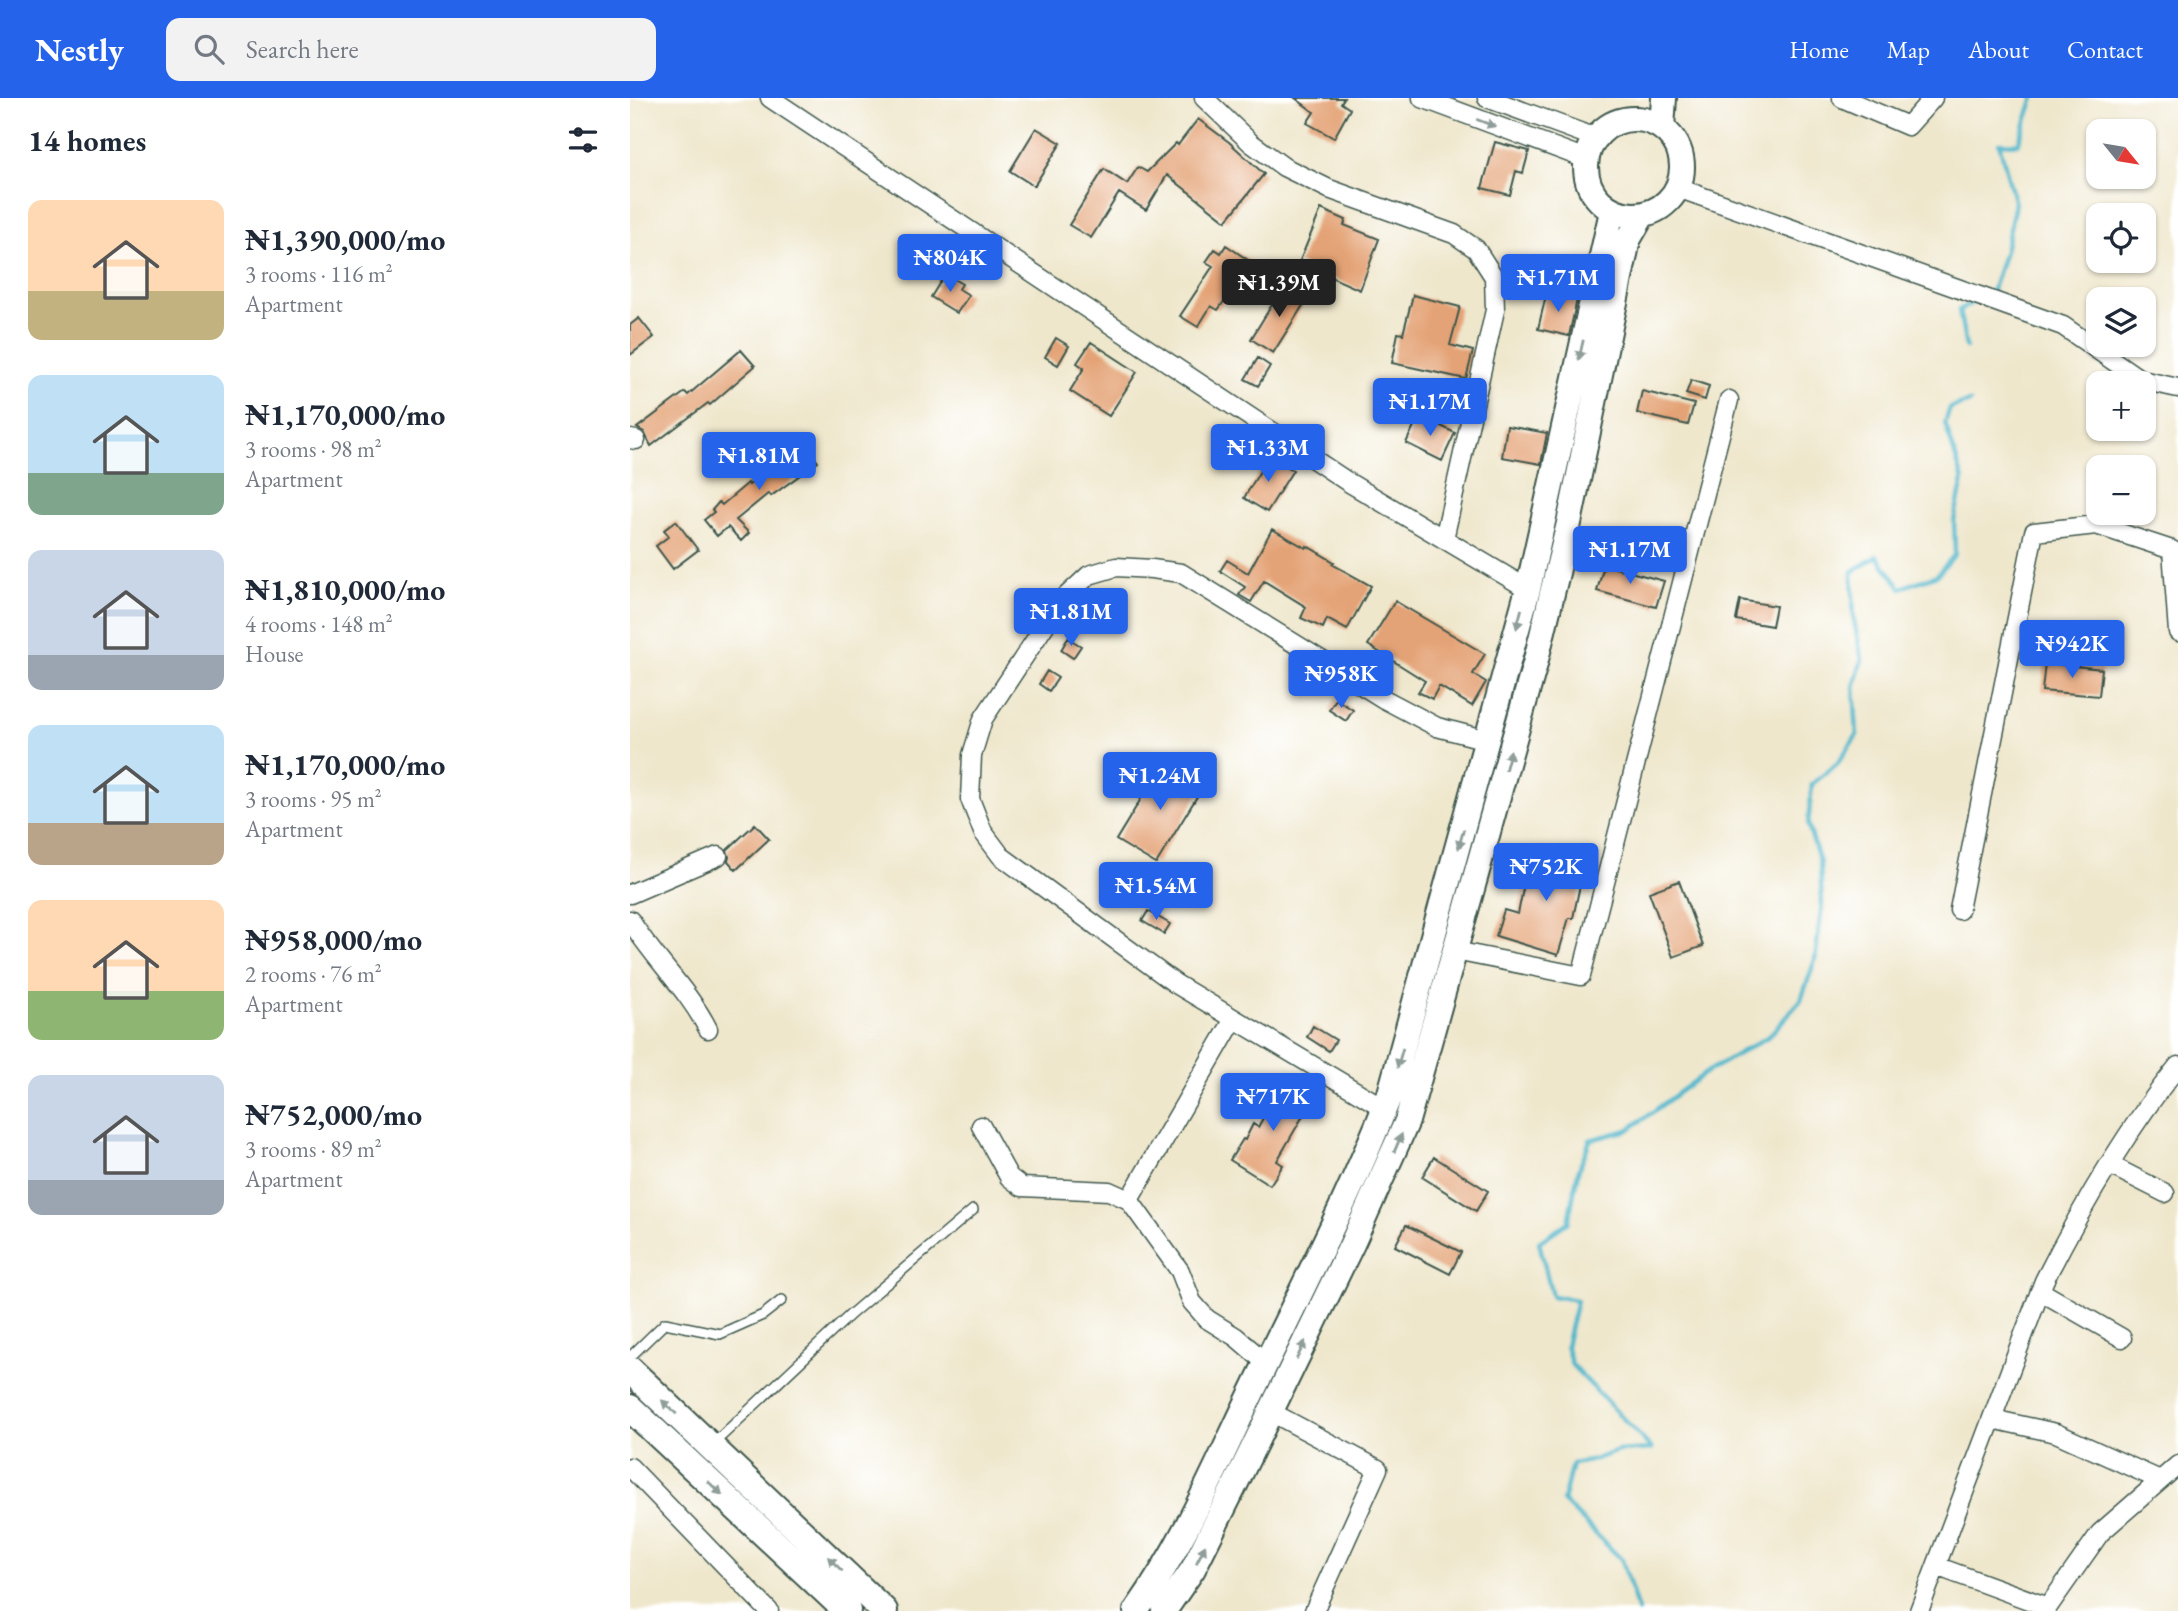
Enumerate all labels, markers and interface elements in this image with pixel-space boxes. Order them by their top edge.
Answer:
search box [166,18,656,81]
text: Nestly [35,28,124,71]
icon: search [190,30,228,68]
text: Search here [246,32,359,66]
text: Home [1789,34,1849,65]
text: Map [1887,34,1930,65]
text: About [1968,34,2029,65]
text: Contact [2067,34,2143,65]
one-way arrow [1475,118,1496,129]
north arrow [2086,119,2156,189]
map controls [2086,119,2156,525]
text: 14 homes [28,121,146,160]
icon: filters [564,121,602,159]
button: locate [2086,203,2156,273]
text: ₦1,390,000/mo [245,220,445,259]
icon: home [84,228,168,312]
pin: ₦804K [901,234,999,294]
text: ₦804K [913,242,987,272]
pin: ₦1.71M [1501,254,1615,314]
text: 3 rooms · 116 m² [245,259,393,289]
pin: ₦1.39M [1222,260,1336,319]
text: ₦1.71M [1517,262,1599,292]
text: ₦1.39M [1238,267,1320,297]
button: layers [2086,287,2156,357]
text: Apartment [245,289,343,319]
one-way arrow [1575,339,1586,361]
button: + [2086,371,2156,441]
pin: ₦1.17M [1373,378,1487,438]
text: ₦1.17M [1389,386,1471,416]
text: ₦1,170,000/mo [245,395,445,434]
icon: home [84,403,168,487]
pin: ₦1.33M [1211,424,1325,484]
pin: ₦1.81M [702,432,816,492]
text: ₦1.33M [1227,432,1309,462]
text: 3 rooms · 98 m² [245,434,382,464]
text: ₦1.81M [718,440,800,470]
button: − [2086,455,2156,525]
text: Apartment [245,464,343,494]
pin: ₦1.17M [1573,526,1687,586]
text: ₦1.17M [1589,534,1671,564]
text: ₦1,810,000/mo [245,570,445,609]
icon: home [84,578,168,662]
pin: ₦1.81M [1014,588,1128,648]
text: ₦1.81M [1030,596,1112,626]
text: 4 rooms · 148 m² [245,609,393,639]
one-way arrow [1514,609,1524,630]
pin: ₦942K [2023,620,2121,680]
text: ₦942K [2035,628,2109,658]
text: House [245,639,304,669]
pin: ₦958K [1292,650,1390,710]
text: ₦958K [1304,658,1378,688]
text: ₦1,170,000/mo [245,745,445,784]
one-way arrow [1503,749,1514,771]
pin: ₦1.24M [1103,752,1217,812]
icon: home [84,753,168,837]
text: ₦1.24M [1119,760,1201,790]
text: 3 rooms · 95 m² [245,784,382,814]
text: Apartment [245,814,343,844]
one-way arrow [1455,829,1465,850]
pin: ₦752K [1497,844,1595,903]
text: ₦752K [1509,851,1583,881]
pin: ₦1.54M [1099,862,1213,922]
text: ₦1.54M [1115,870,1197,900]
text: ₦958,000/mo [245,920,422,959]
icon: home [84,928,168,1012]
text: 2 rooms · 76 m² [245,959,382,989]
text: Apartment [245,989,343,1019]
one-way arrow [1394,1048,1404,1069]
pin: ₦717K [1224,1074,1322,1133]
text: ₦717K [1236,1081,1310,1111]
text: ₦752,000/mo [245,1095,422,1134]
icon: home [84,1103,168,1187]
one-way arrow [1392,1133,1403,1154]
text: 3 rooms · 89 m² [245,1134,382,1164]
text: Apartment [245,1164,343,1194]
one-way arrow [1296,1339,1307,1360]
one-way arrow [661,1400,678,1416]
one-way arrow [706,1480,723,1496]
one-way arrow [1195,1544,1206,1564]
one-way arrow [827,1556,844,1572]

